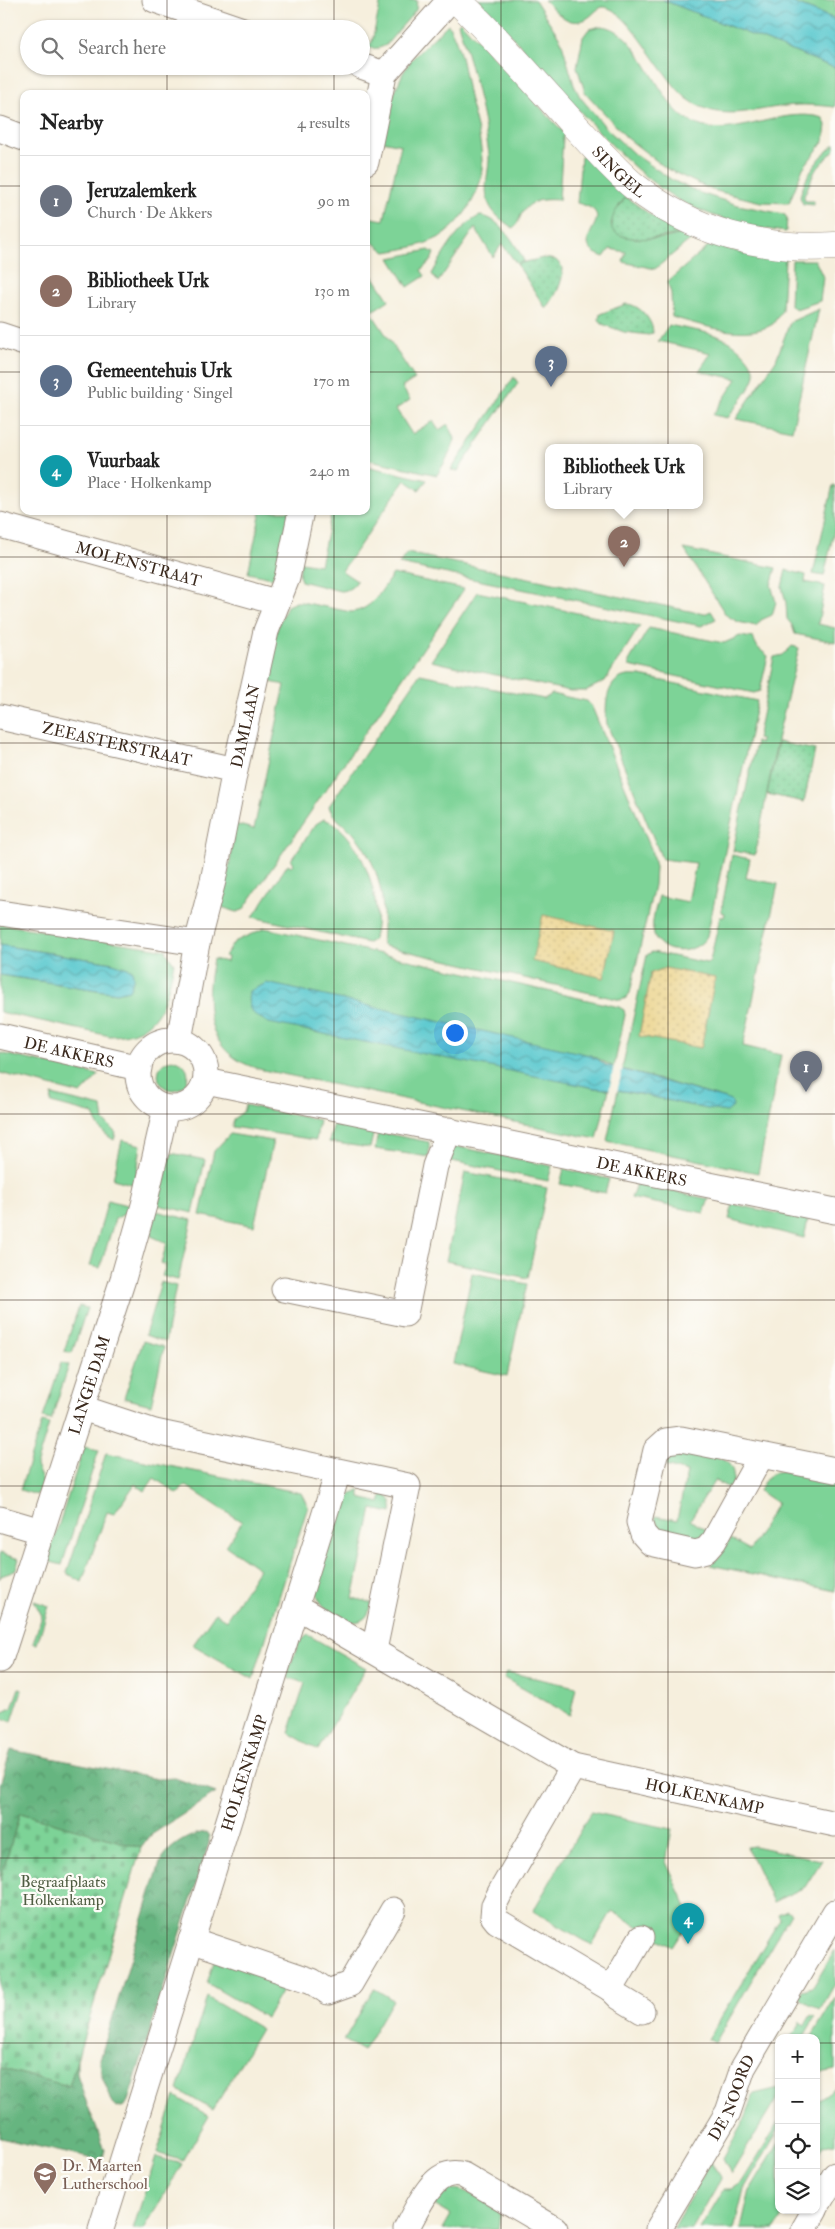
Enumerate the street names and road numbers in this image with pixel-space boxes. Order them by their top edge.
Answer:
street label: SINGEL [587,142,649,203]
street label: MOLENSTRAAT [73,538,204,592]
street label: DAMLAAN [227,682,265,770]
street label: ZEEASTERSTRAAT [40,718,194,771]
street label: DE AKKERS [22,1033,116,1073]
street label: DE AKKERS [594,1153,689,1191]
street label: LANGE DAM [64,1333,115,1437]
street label: HOLKENKAMP [217,1713,272,1834]
street label: HOLKENKAMP [643,1774,765,1819]
street label: DE NOORD [704,2051,760,2145]

